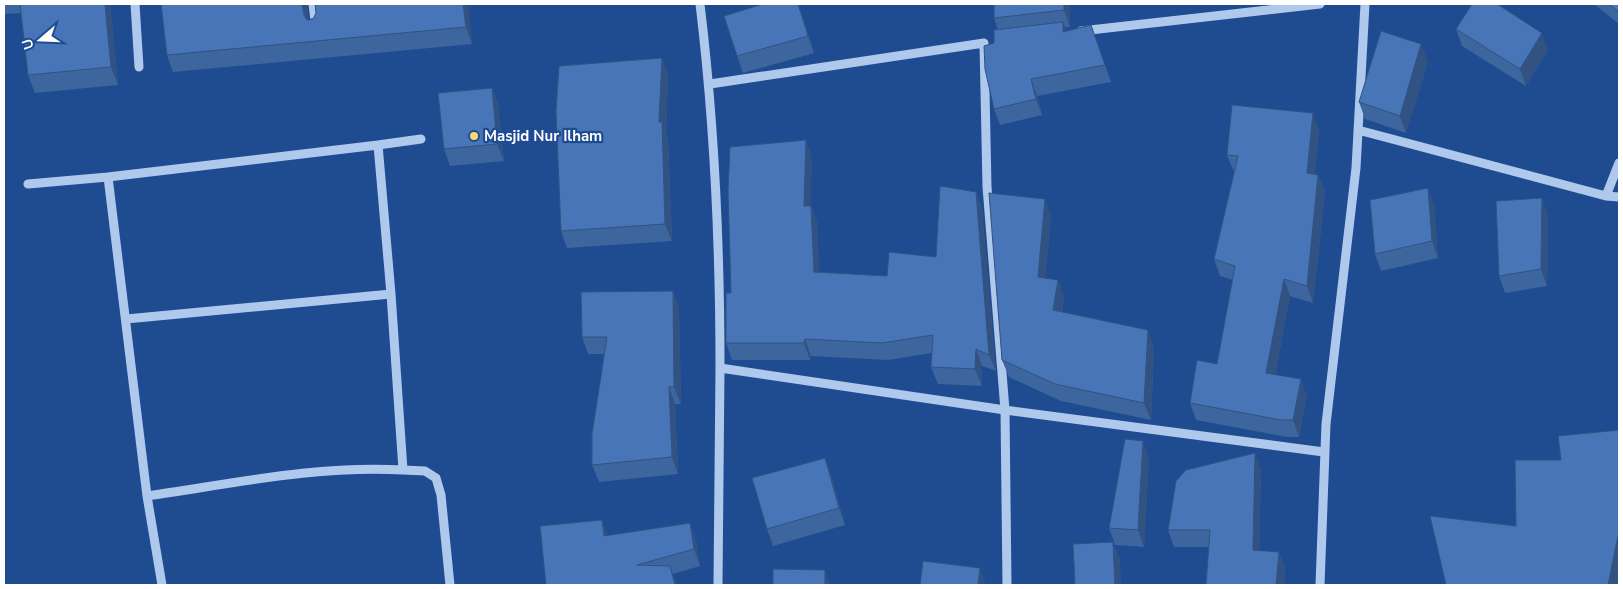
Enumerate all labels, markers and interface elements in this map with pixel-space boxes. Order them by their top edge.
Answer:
north arrow [15,15,65,65]
text: U [18,36,39,52]
place label: Masjid Nur Ilham [484,126,602,146]
marker: Masjid Nur Ilham [468,130,480,142]

